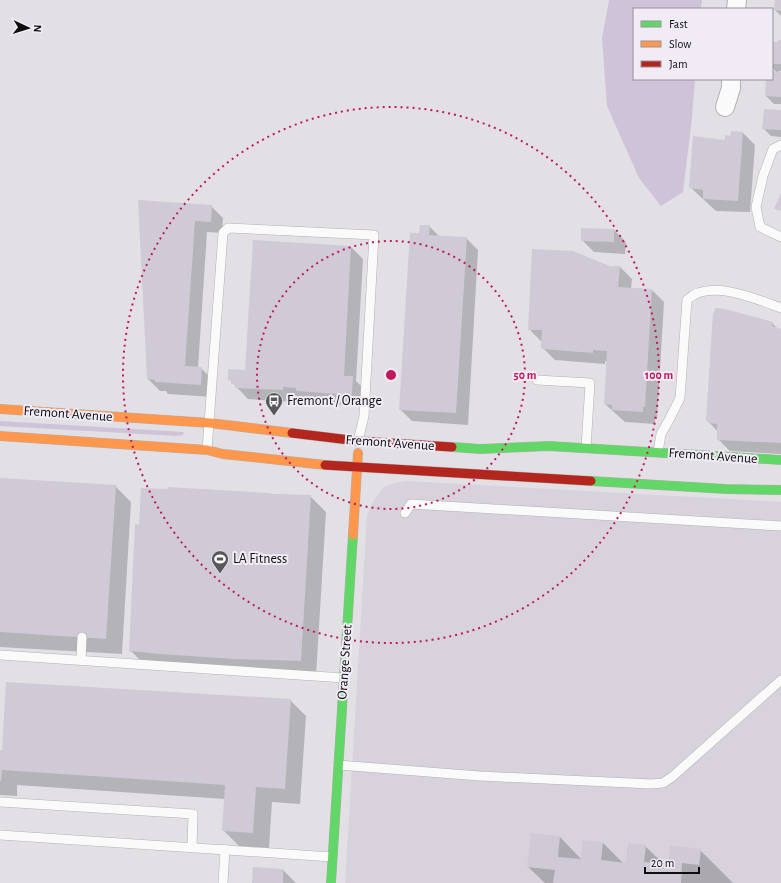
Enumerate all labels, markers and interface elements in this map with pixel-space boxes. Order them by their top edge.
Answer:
north arrow [8,8,48,48]
legend [633,8,773,80]
text: Fast [669,18,688,30]
text: N [32,24,43,33]
text: Slow [669,38,691,50]
text: Jam [669,58,688,70]
centre of rings [384,368,398,382]
text: 50 m [514,369,537,381]
text: 100 m [645,369,673,381]
bus stop icon: Fremont / Orange [264,391,284,416]
place label: Fremont / Orange [287,394,382,408]
street label: Fremont Avenue [23,404,113,424]
street label: Fremont Avenue [345,433,435,453]
street label: Fremont Avenue [668,446,758,466]
sports icon: LA Fitness [210,549,230,574]
place label: LA Fitness [233,552,287,566]
street label: Orange Street [335,623,355,700]
scale bar [645,849,699,875]
text: 20 m [651,857,674,869]

